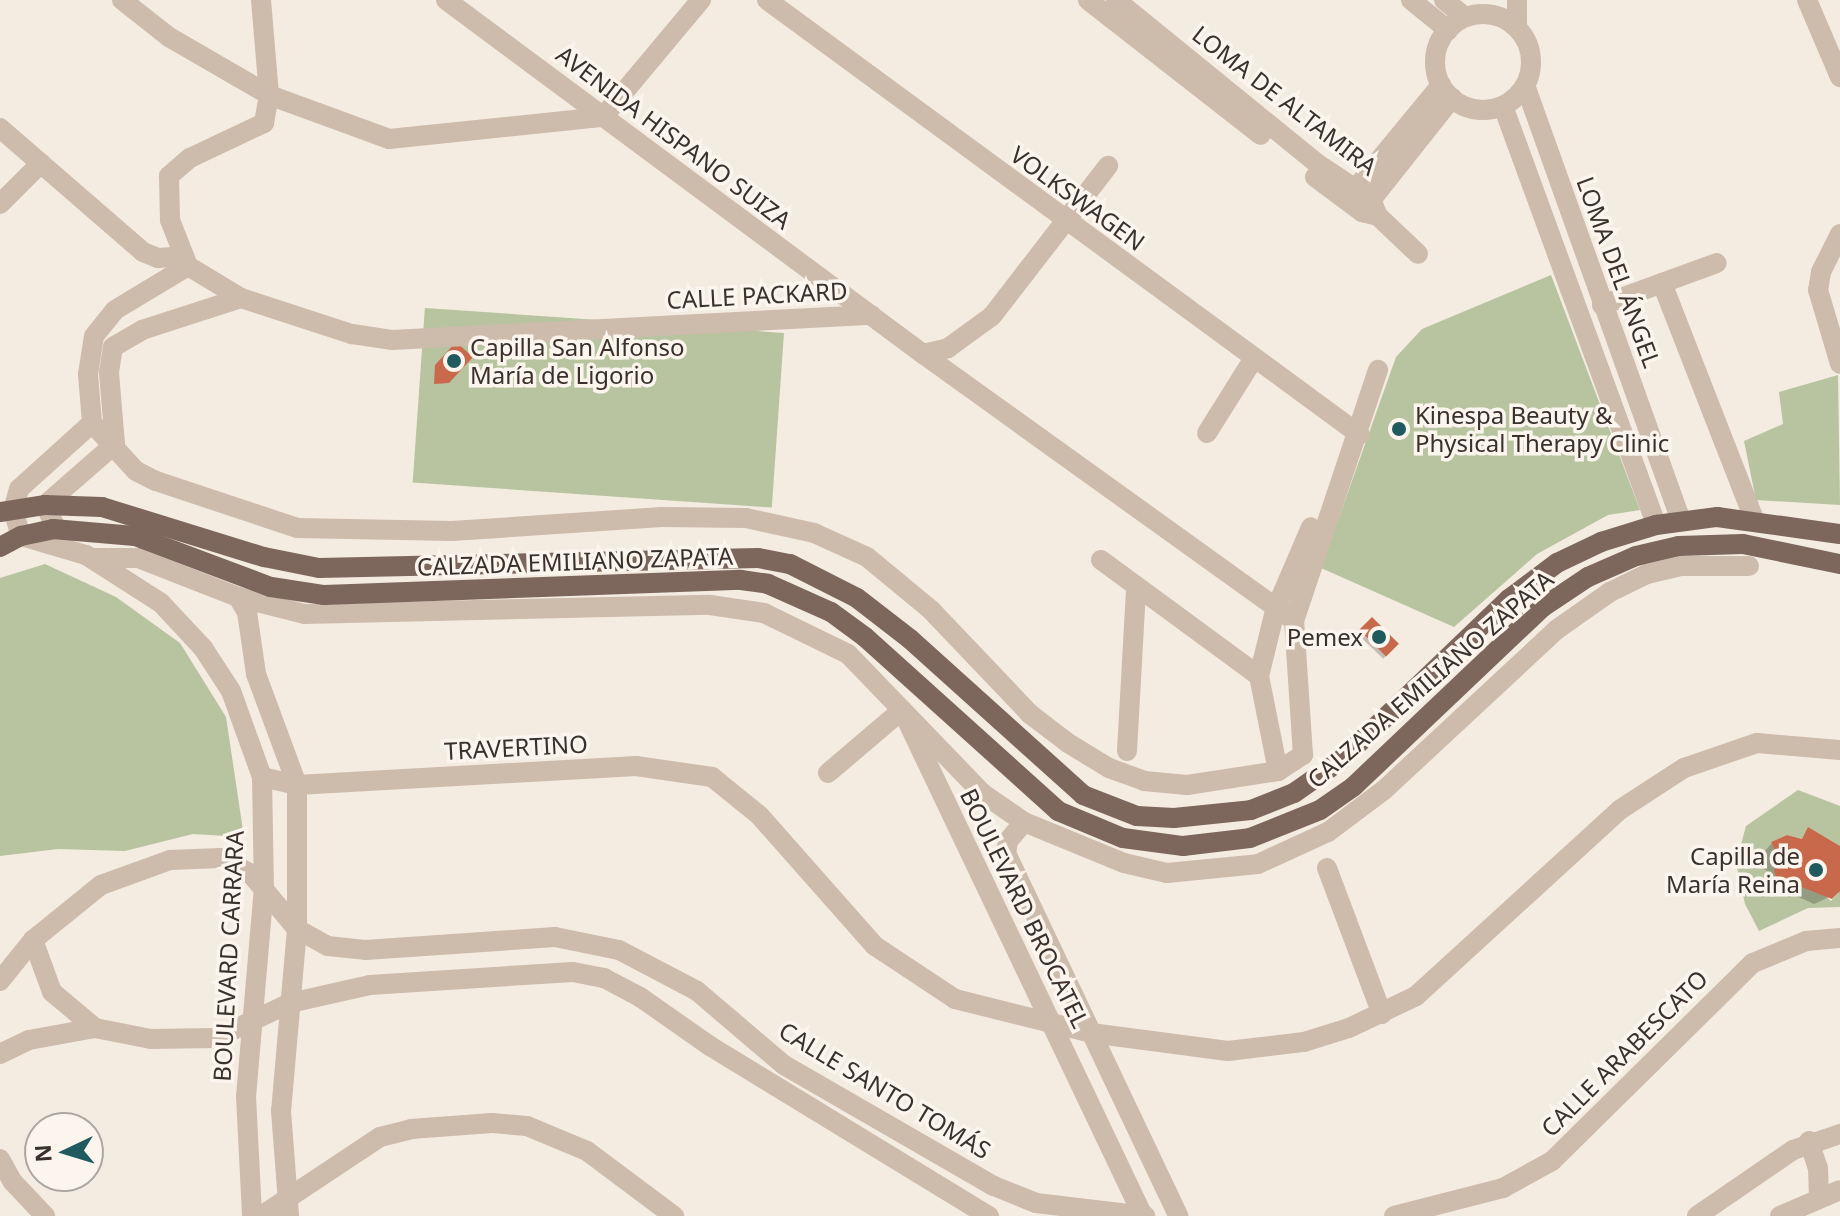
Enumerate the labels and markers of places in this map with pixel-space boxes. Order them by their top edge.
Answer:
place label: Capilla San Alfonso María de Ligorio [470,333,685,389]
marker: Capilla San Alfonso María de Ligorio [445,352,463,370]
place label: Kinespa Beauty & Physical Therapy Clinic [1415,401,1669,457]
marker: Kinespa Beauty & Physical Therapy Clinic [1390,420,1408,438]
place label: Pemex [1287,623,1363,651]
marker: Pemex [1370,628,1388,646]
place label: Capilla de María Reina [1666,842,1800,898]
marker: Capilla de María Reina [1807,861,1825,879]

